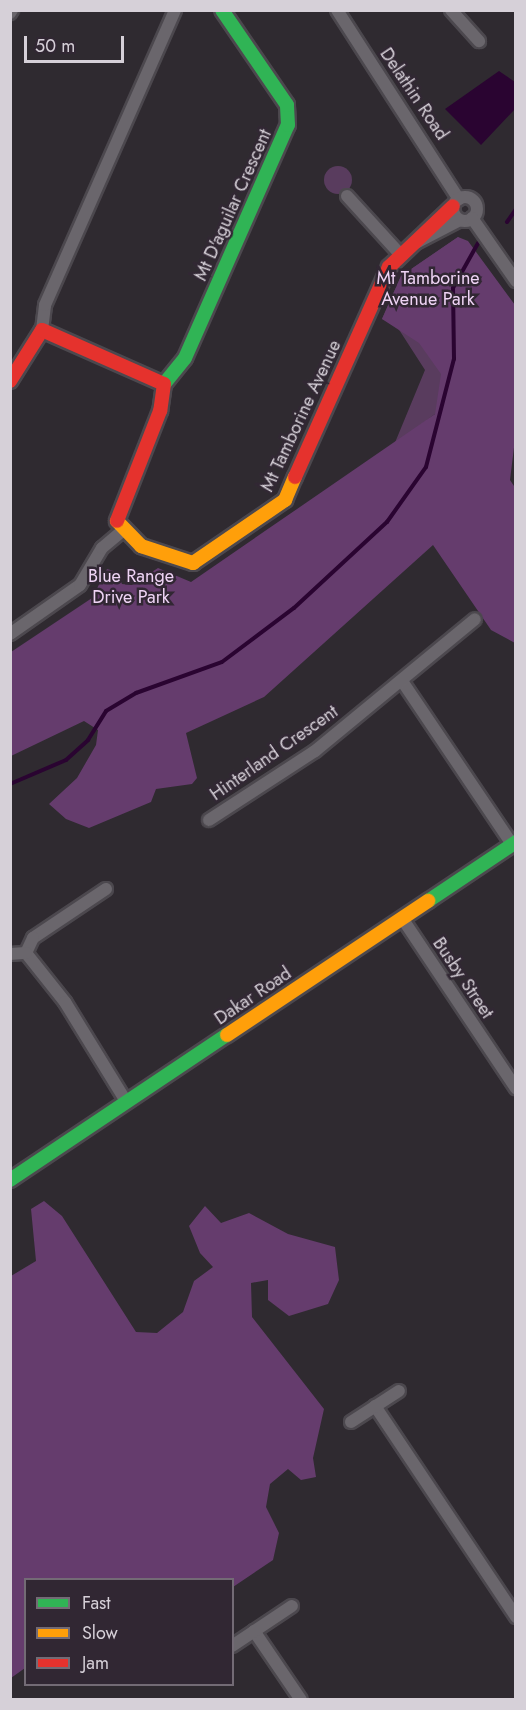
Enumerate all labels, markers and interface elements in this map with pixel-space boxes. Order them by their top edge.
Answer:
scale bar [27,24,128,62]
text: 50 m [35,33,75,59]
street label: Delathin Road [375,44,453,144]
street label: Mt D'aguilar Crescent [190,126,276,284]
park label: Mt Tamborine Avenue Park [376,268,480,310]
street label: Mt Tamborine Avenue [256,337,346,495]
park label: Blue Range Drive Park [88,566,174,608]
street label: Hinterland Crescent [206,701,342,805]
street label: Busby Street [428,933,498,1023]
street label: Dakar Road [211,962,295,1030]
legend [24,1578,234,1686]
text: Fast [82,1590,111,1616]
text: Slow [82,1620,118,1646]
text: Jam [82,1650,109,1676]

